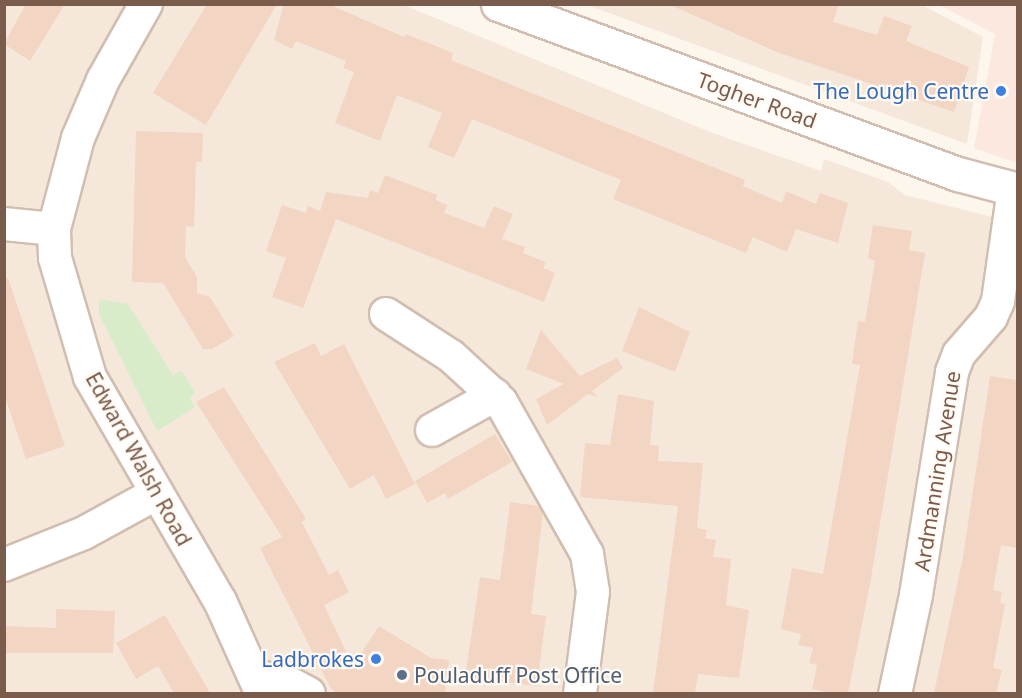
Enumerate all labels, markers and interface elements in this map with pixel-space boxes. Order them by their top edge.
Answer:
street label: Togher Road [694,67,820,133]
place label: The Lough Centre [813,78,989,104]
marker: The Lough Centre [994,84,1008,98]
street label: Edward Walsh Road [81,368,197,550]
street label: Ardmanning Avenue [909,369,965,573]
place label: Ladbrokes [261,646,364,672]
marker: Ladbrokes [369,652,383,666]
place label: Pouladuff Post Office [414,662,622,688]
marker: Pouladuff Post Office [395,668,409,682]

